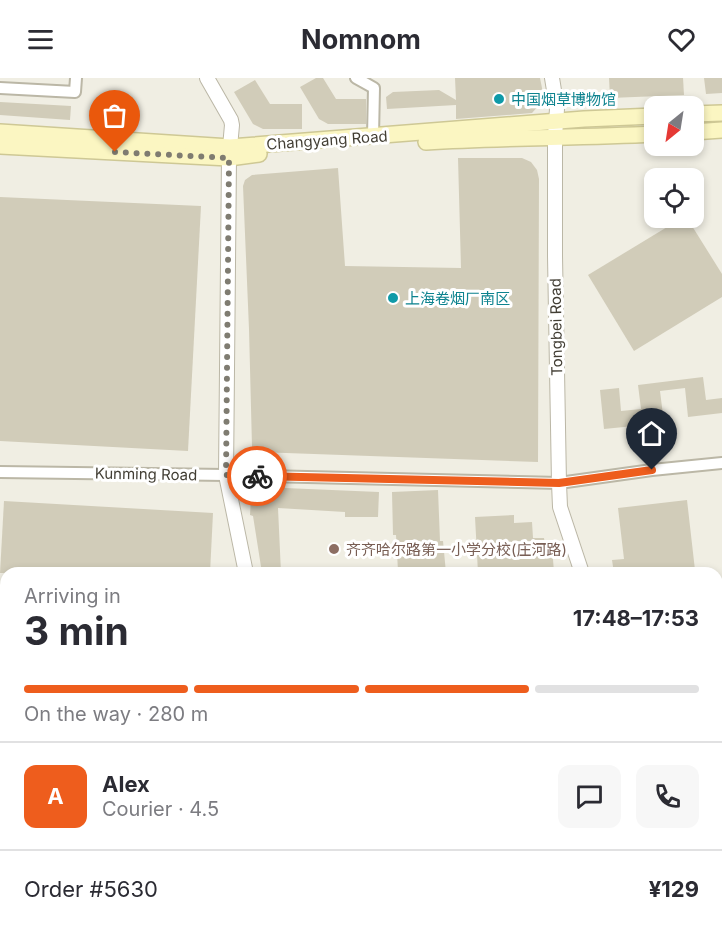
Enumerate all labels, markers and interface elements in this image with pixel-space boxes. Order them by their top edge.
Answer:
icon: menu [24,23,57,56]
text: Nomnom [301,23,421,56]
icon: heart [665,23,698,56]
pin [89,90,140,152]
place label: 中国烟草博物馆 [511,90,616,109]
marker: 中国烟草博物馆 [492,92,506,106]
north arrow [644,96,704,156]
map controls [644,96,704,228]
icon: bag [98,99,131,132]
street label: Changyang Road [266,126,388,154]
button: locate [644,168,704,228]
street label: Tongbei Road [546,278,566,376]
place label: 上海卷烟厂南区 [405,289,510,308]
marker: 上海卷烟厂南区 [386,291,400,305]
pin [626,408,677,470]
icon: home [635,417,668,450]
courier [227,446,287,506]
icon: bike [241,460,274,493]
street label: Kunming Road [95,464,197,484]
place label: 齐齐哈尔路第一小学分校(庄河路) [346,540,567,559]
marker: 齐齐哈尔路第一小学分校(庄河路) [327,542,341,556]
text: Arriving in [24,584,121,608]
text: 17:48–17:53 [573,605,699,631]
text: 3 min [24,607,129,654]
text: On the way · 280 m [24,702,208,726]
button: chat [558,765,621,828]
button: phone [636,765,699,828]
text: Alex [102,771,150,797]
text: A [47,783,64,809]
text: Courier · 4.5 [102,797,219,821]
text: Order #5630 [24,876,158,902]
text: ¥129 [649,876,699,902]

